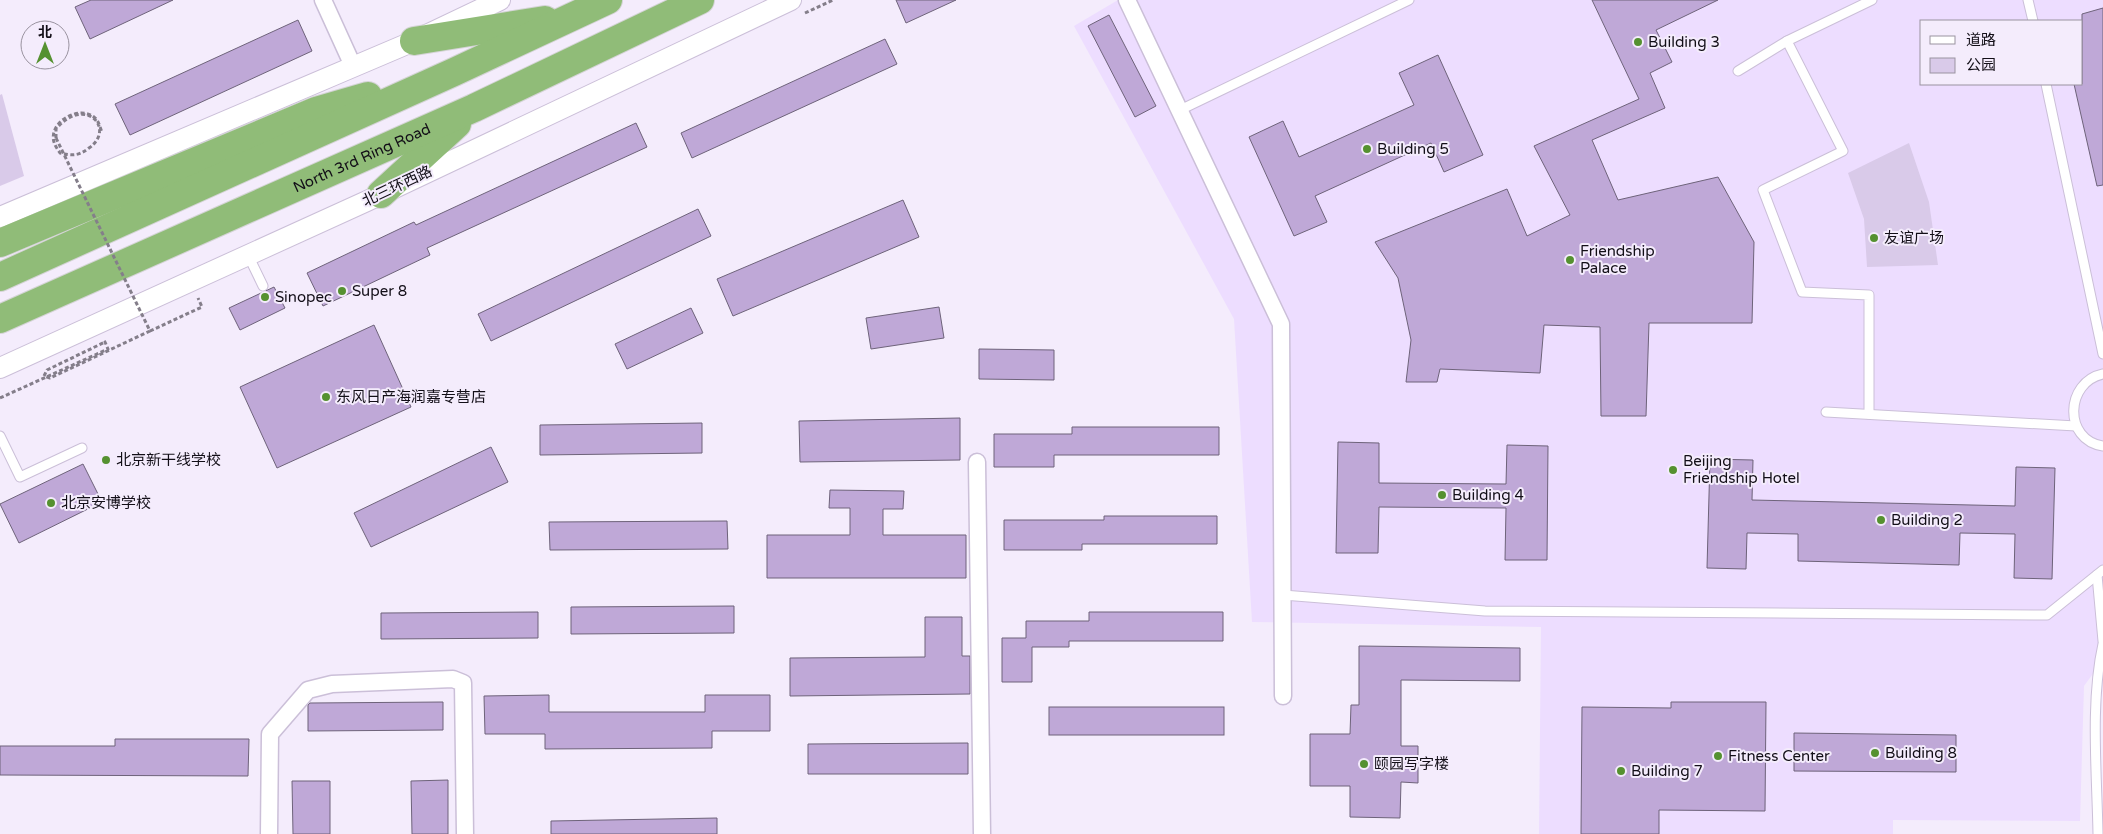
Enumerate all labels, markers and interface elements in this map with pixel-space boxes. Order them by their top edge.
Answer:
north arrow [20,20,70,70]
legend [1920,20,2083,85]
text: 北 [38,24,52,41]
text: 道路 [1966,31,1996,49]
place label: Building 3 [1648,33,1720,51]
marker: Building 3 [1632,36,1644,48]
text: 公园 [1966,56,1996,74]
street label: North 3rd Ring Road [290,120,433,196]
place label: Building 5 [1377,140,1449,158]
marker: Building 5 [1361,143,1373,155]
street label: 北三环西路 [359,162,435,210]
place label: 友谊广场 [1884,229,1944,247]
marker: 友谊广场 [1868,232,1880,244]
place label: Friendship Palace [1580,242,1655,277]
marker: Friendship Palace [1564,254,1576,266]
place label: Super 8 [352,282,407,300]
marker: Super 8 [336,285,348,297]
place label: Sinopec [275,288,332,306]
marker: Sinopec [259,291,271,303]
place label: 东风日产海润嘉专营店 [336,388,486,406]
marker: 东风日产海润嘉专营店 [320,391,332,403]
place label: 北京新干线学校 [116,451,221,469]
place label: Beijing Friendship Hotel [1683,452,1800,487]
marker: 北京新干线学校 [100,454,112,466]
marker: Beijing Friendship Hotel [1667,464,1679,476]
place label: Building 4 [1452,486,1524,504]
marker: Building 4 [1436,489,1448,501]
place label: 北京安博学校 [61,494,151,512]
marker: 北京安博学校 [45,497,57,509]
place label: Building 2 [1891,511,1963,529]
marker: Building 2 [1875,514,1887,526]
place label: Building 8 [1885,744,1957,762]
place label: Fitness Center [1728,747,1830,765]
marker: Building 8 [1869,747,1881,759]
marker: Fitness Center [1712,750,1724,762]
place label: 颐园写字楼 [1374,755,1449,773]
marker: 颐园写字楼 [1358,758,1370,770]
place label: Building 7 [1631,762,1703,780]
marker: Building 7 [1615,765,1627,777]

